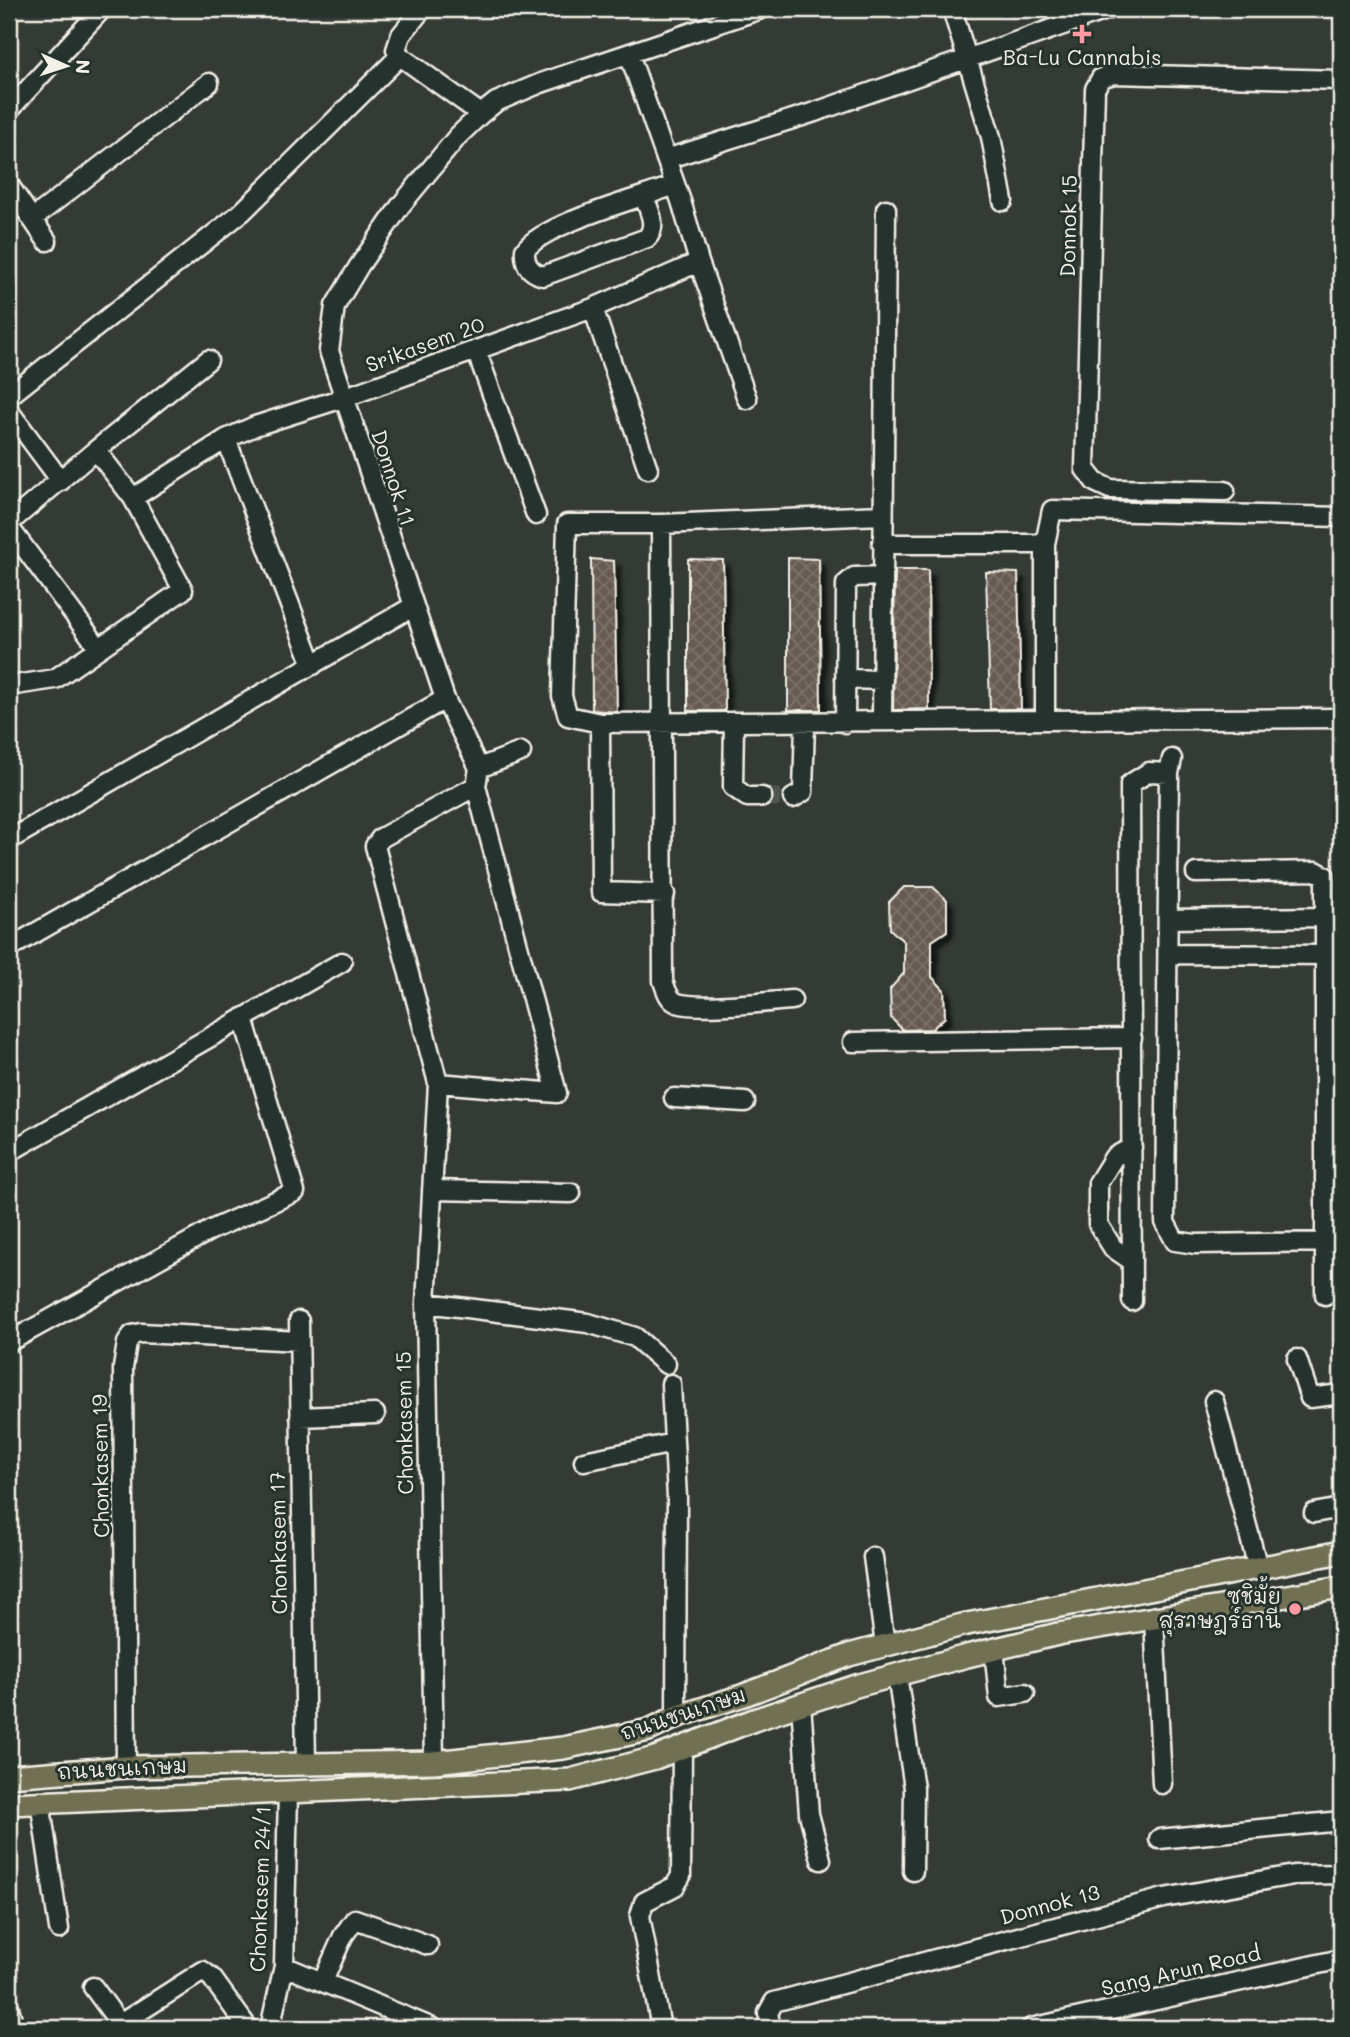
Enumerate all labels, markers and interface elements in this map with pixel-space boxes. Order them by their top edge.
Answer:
marker: Ba-Lu Cannabis [1074,26,1090,42]
north arrow [32,32,102,102]
place label: Ba-Lu Cannabis [1003,43,1161,70]
text: N [71,59,96,75]
street label: Donnok 15 [1053,175,1082,277]
street label: Srikasem 20 [361,310,488,378]
street label: Donnok 11 [366,426,423,529]
street label: Chonkasem 15 [389,1351,418,1495]
street label: Chonkasem 19 [85,1394,114,1538]
street label: Chonkasem 17 [263,1471,292,1615]
place label: ซูชิมั้ย สุราษฎร์ธานี [1158,1576,1281,1637]
marker: ซูชิมั้ย สุราษฎร์ธานี [1287,1601,1303,1617]
street label: ถนนชนเกษม [617,1680,749,1746]
street label: ถนนชนเกษม [56,1751,188,1784]
street label: Chonkasem 24/1 [243,1805,276,1973]
street label: Donnok 13 [997,1877,1102,1930]
street label: Sang Arun Road [1098,1938,1263,2001]

